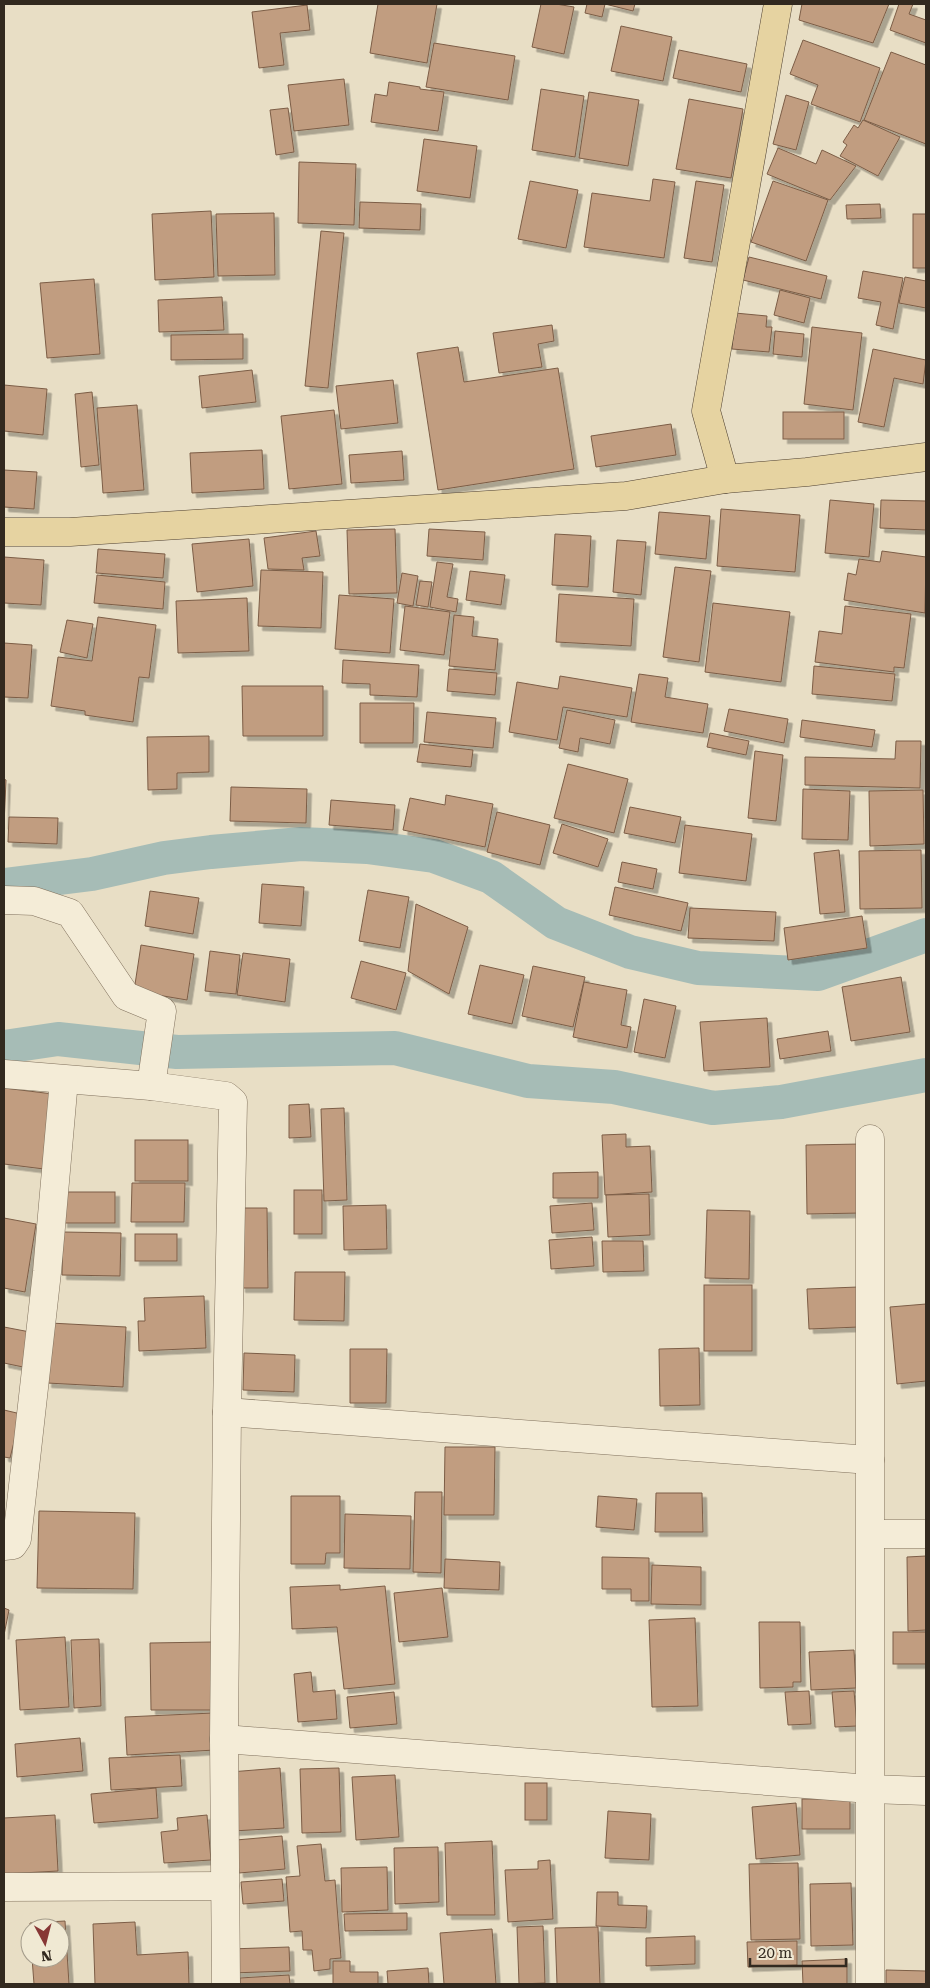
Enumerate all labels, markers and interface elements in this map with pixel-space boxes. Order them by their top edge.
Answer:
north arrow [20,1918,70,1968]
scale bar [750,1936,846,1968]
text: 20 m [758,1944,793,1962]
text: N [40,1947,53,1965]

